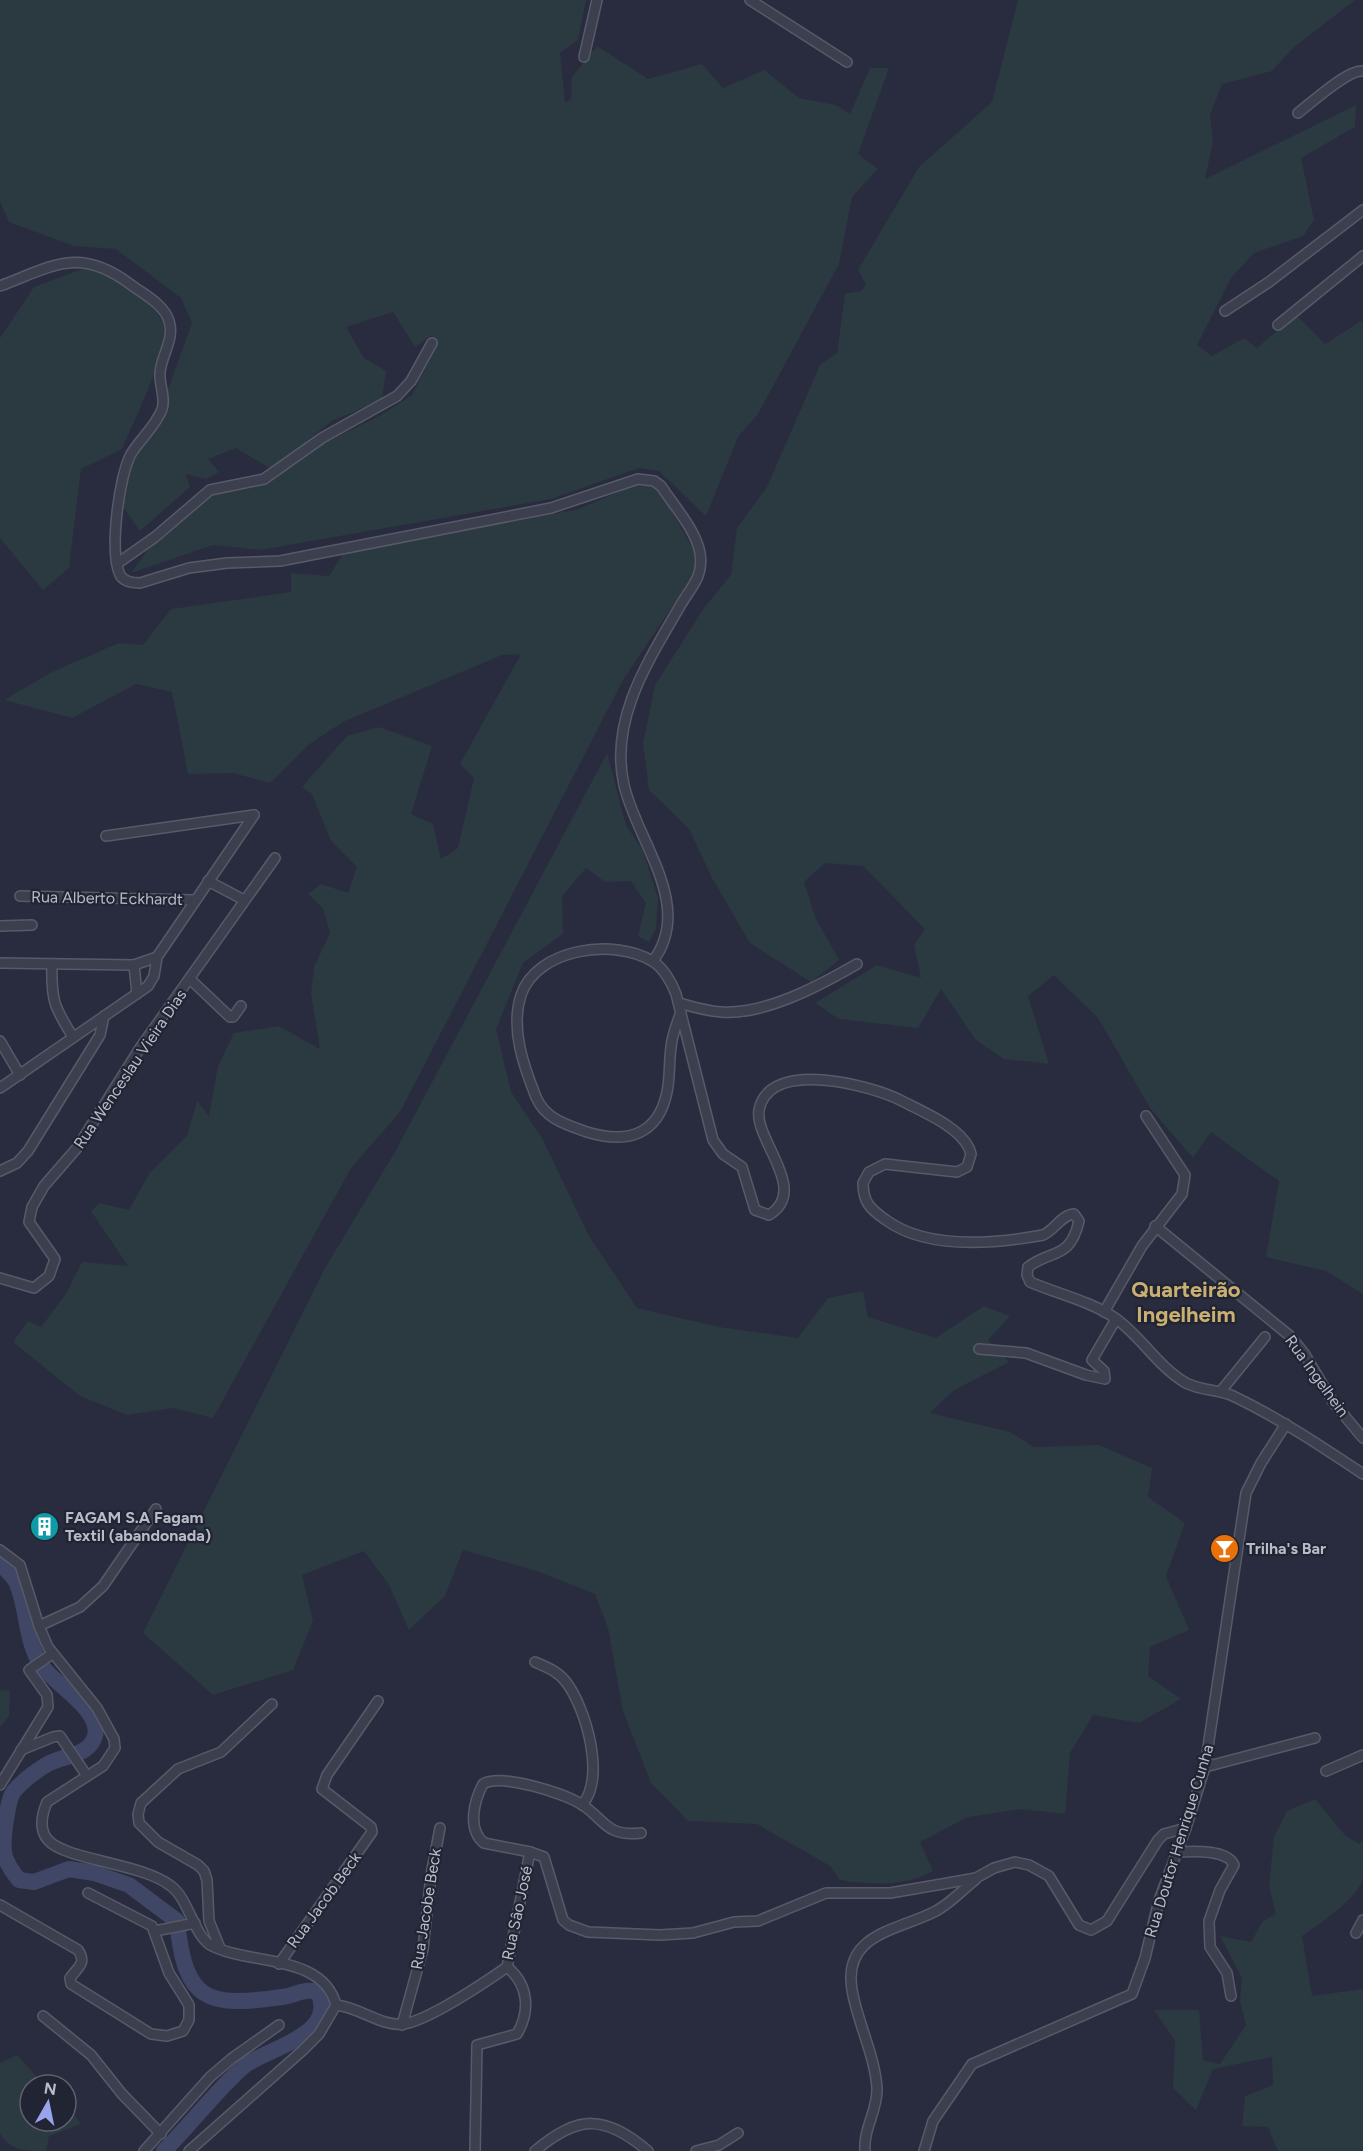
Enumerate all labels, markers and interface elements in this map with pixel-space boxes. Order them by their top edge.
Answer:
street label: Rua Alberto Eckhardt [31,887,183,909]
street label: Rua Wenceslau Vieira Dias [70,986,190,1152]
district label: Quarteirão Ingelheim [1131,1276,1241,1328]
street label: Rua Ingelhein [1281,1331,1353,1421]
place label: FAGAM S.A Fagam Textil (abandonada) [65,1508,211,1545]
building icon: FAGAM S.A Fagam Textil (abandonada) [28,1510,60,1542]
bar icon: Trilha's Bar [1209,1532,1241,1564]
place label: Trilha's Bar [1246,1539,1326,1558]
street label: Rua Doutor Henrique Cunha [1141,1742,1217,1940]
street label: Rua Jacobe Beck [407,1847,445,1971]
street label: Rua Jacob Beck [283,1848,365,1952]
street label: Rua Sâo José [498,1864,536,1962]
north arrow [18,2073,78,2133]
text: N [43,2078,58,2099]

